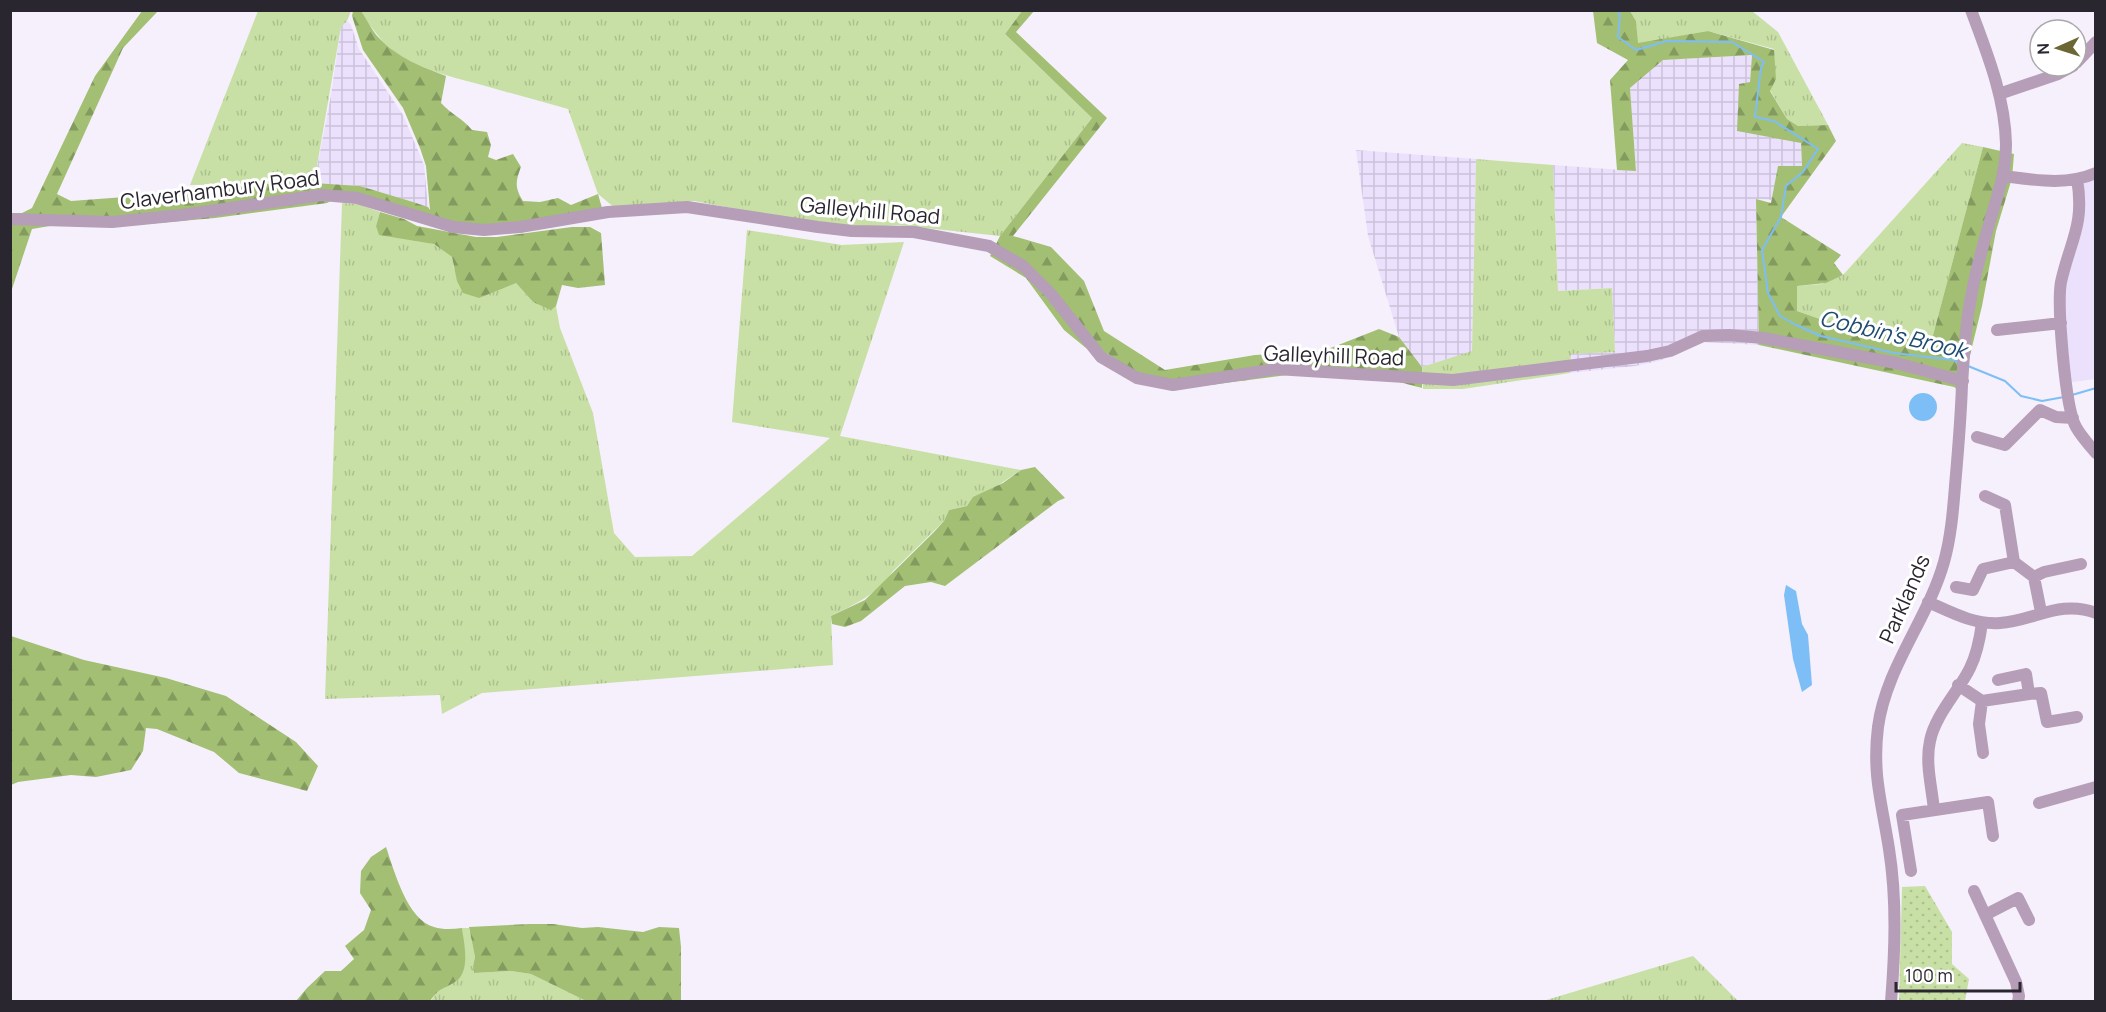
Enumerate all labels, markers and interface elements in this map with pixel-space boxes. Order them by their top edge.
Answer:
north arrow [2028,18,2088,78]
text: N [2032,42,2054,55]
street label: Claverhambury Road [119,163,321,215]
street label: Galleyhill Road [799,190,941,230]
water label: Cobbin's Brook [1817,303,1972,366]
street label: Galleyhill Road [1263,339,1405,371]
street label: Parklands [1872,550,1936,647]
scale bar [1896,955,2020,993]
text: 100 m [1905,963,1953,987]

